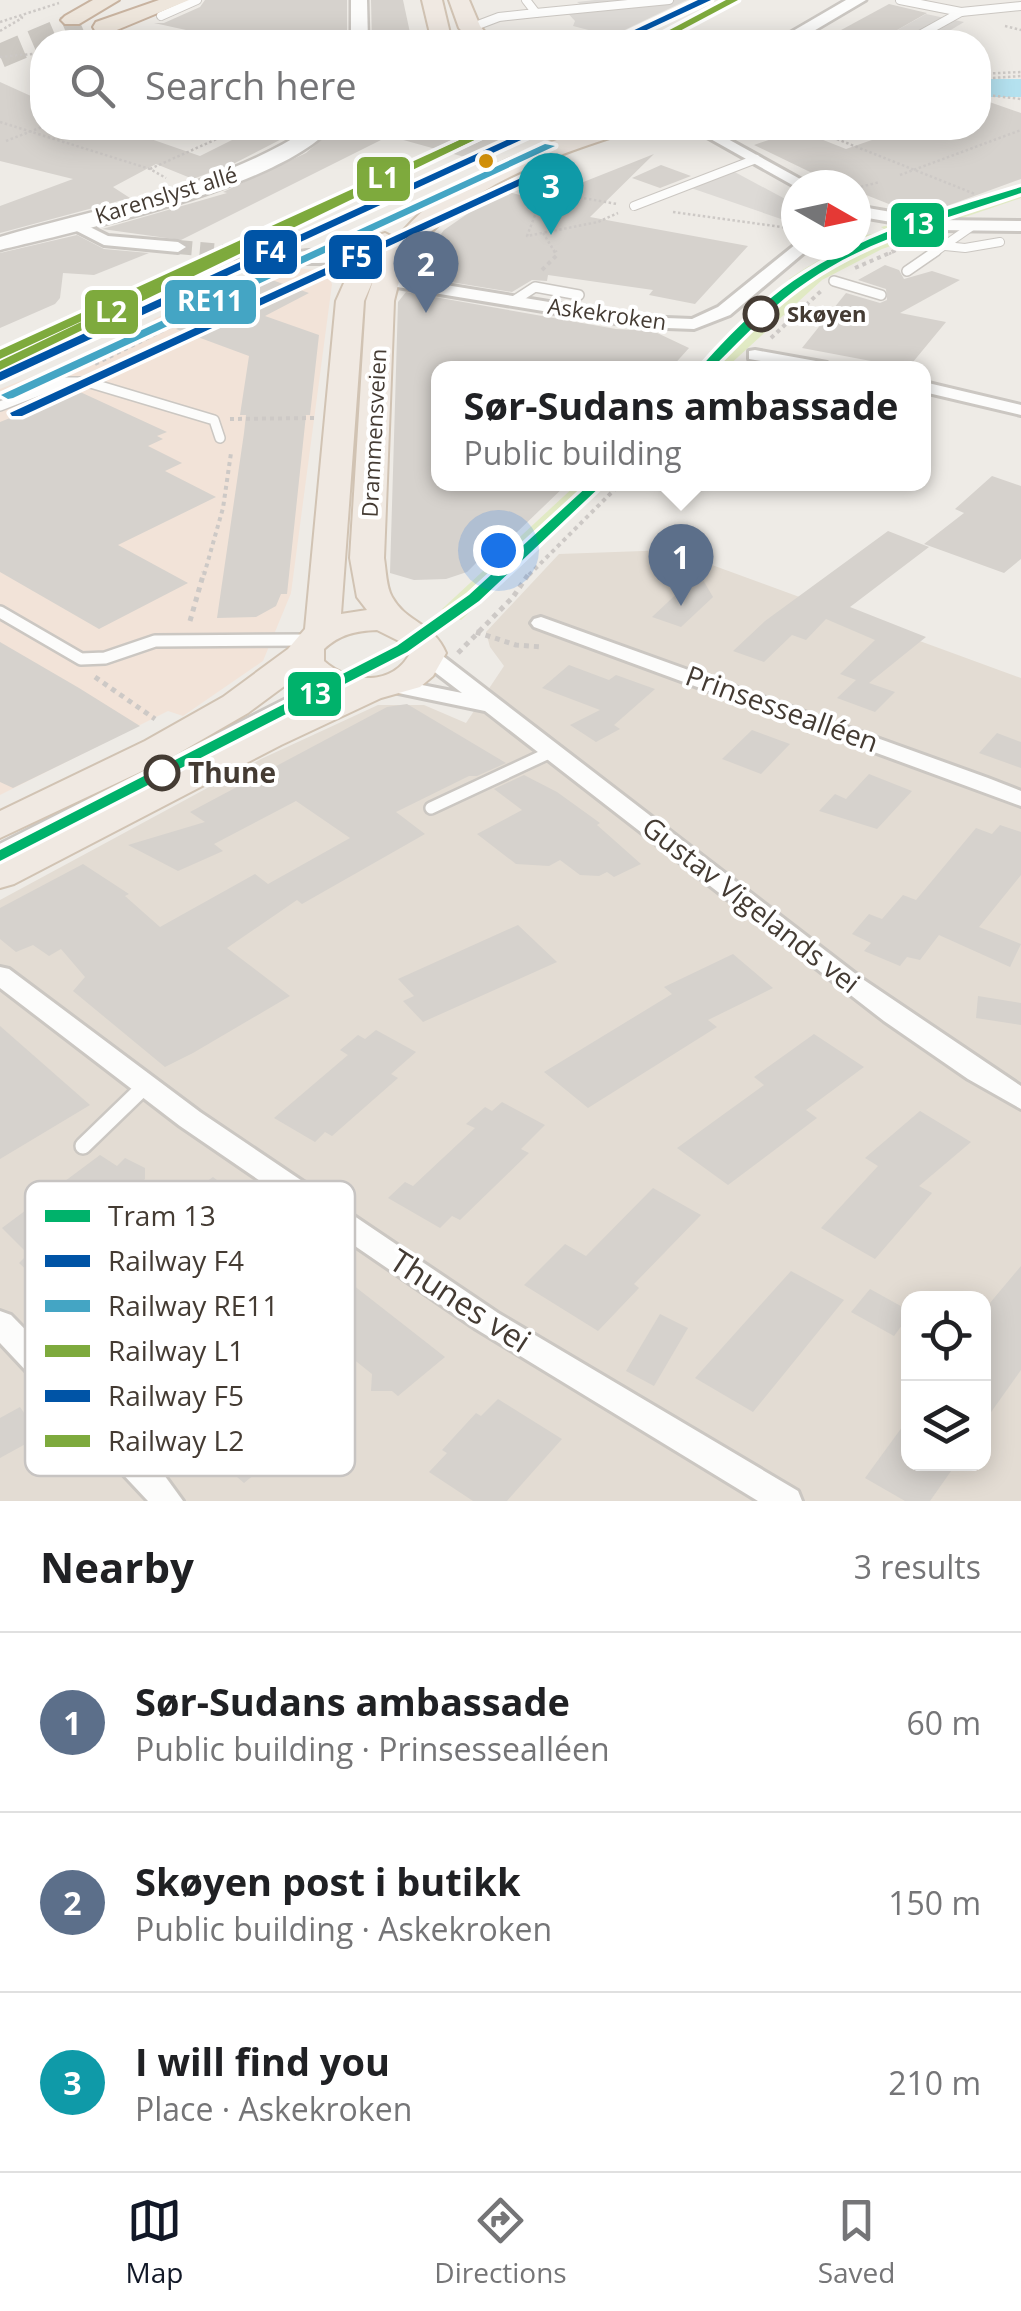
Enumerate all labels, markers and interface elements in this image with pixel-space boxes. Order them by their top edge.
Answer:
search box [30,30,991,140]
icon: search [65,58,120,113]
text: Search here [145,59,357,111]
unlabelled marker [476,151,496,171]
pin: 3 [518,152,584,235]
line badge: L1 [355,155,412,203]
street label: Karenslyst allé [91,158,241,230]
text: L1 [367,158,399,196]
north arrow [781,170,871,260]
line badge: 13 [889,201,946,249]
text: 13 [902,204,934,242]
line badge: F4 [242,228,299,276]
pin: 2 [394,230,458,313]
text: F4 [254,232,286,270]
line badge: F5 [327,233,384,281]
text: F5 [340,237,372,275]
line badge: RE11 [163,278,258,326]
text: RE11 [177,281,243,319]
line badge: L2 [83,288,140,336]
street label: Askekroken [546,290,668,336]
text: L2 [95,292,127,330]
marker: Skøyen [744,297,778,331]
place label: Skøyen [787,298,866,328]
street label: Drammensveien [354,348,392,518]
popup [431,361,931,491]
text: Sør-Sudans ambassade [463,379,899,431]
text: Public building [463,431,682,474]
pin: 1 [648,524,714,606]
your location [473,525,524,576]
street label: Prinsessealléen [681,656,884,761]
line badge: 13 [286,670,343,718]
text: 13 [299,674,331,712]
place label: Thune [188,753,276,791]
marker: Thune [145,756,179,790]
street label: Gustav Vigelands vei [635,807,868,1001]
legend [25,1181,355,1476]
text: Tram 13 [108,1196,216,1234]
street label: Thunes vei [382,1238,540,1361]
text: Railway F4 [108,1241,244,1279]
text: Railway RE11 [108,1286,278,1324]
map controls [901,1291,991,1471]
button: locate [901,1291,991,1381]
text: Railway L1 [108,1331,244,1369]
text: Railway F5 [108,1376,244,1414]
button: layers [901,1381,991,1471]
text: Railway L2 [108,1421,244,1459]
text: Nearby [40,1538,194,1595]
text: 3 results [854,1545,981,1588]
text: Sør-Sudans ambassade [135,1675,570,1727]
text: 1 [63,1701,82,1744]
text: 60 m [906,1701,981,1744]
text: Public building · Prinsessealléen [135,1727,610,1770]
text: Skøyen post i butikk [135,1855,520,1907]
text: 2 [63,1881,82,1924]
text: 150 m [888,1881,981,1924]
text: Public building · Askekroken [135,1907,552,1950]
text: I will find you [135,2035,390,2087]
text: 3 [63,2061,82,2104]
text: 210 m [888,2061,981,2104]
text: Place · Askekroken [135,2087,412,2130]
tab: Map [125,2193,183,2291]
tab: Directions [434,2193,567,2291]
tab: Saved [818,2193,895,2291]

